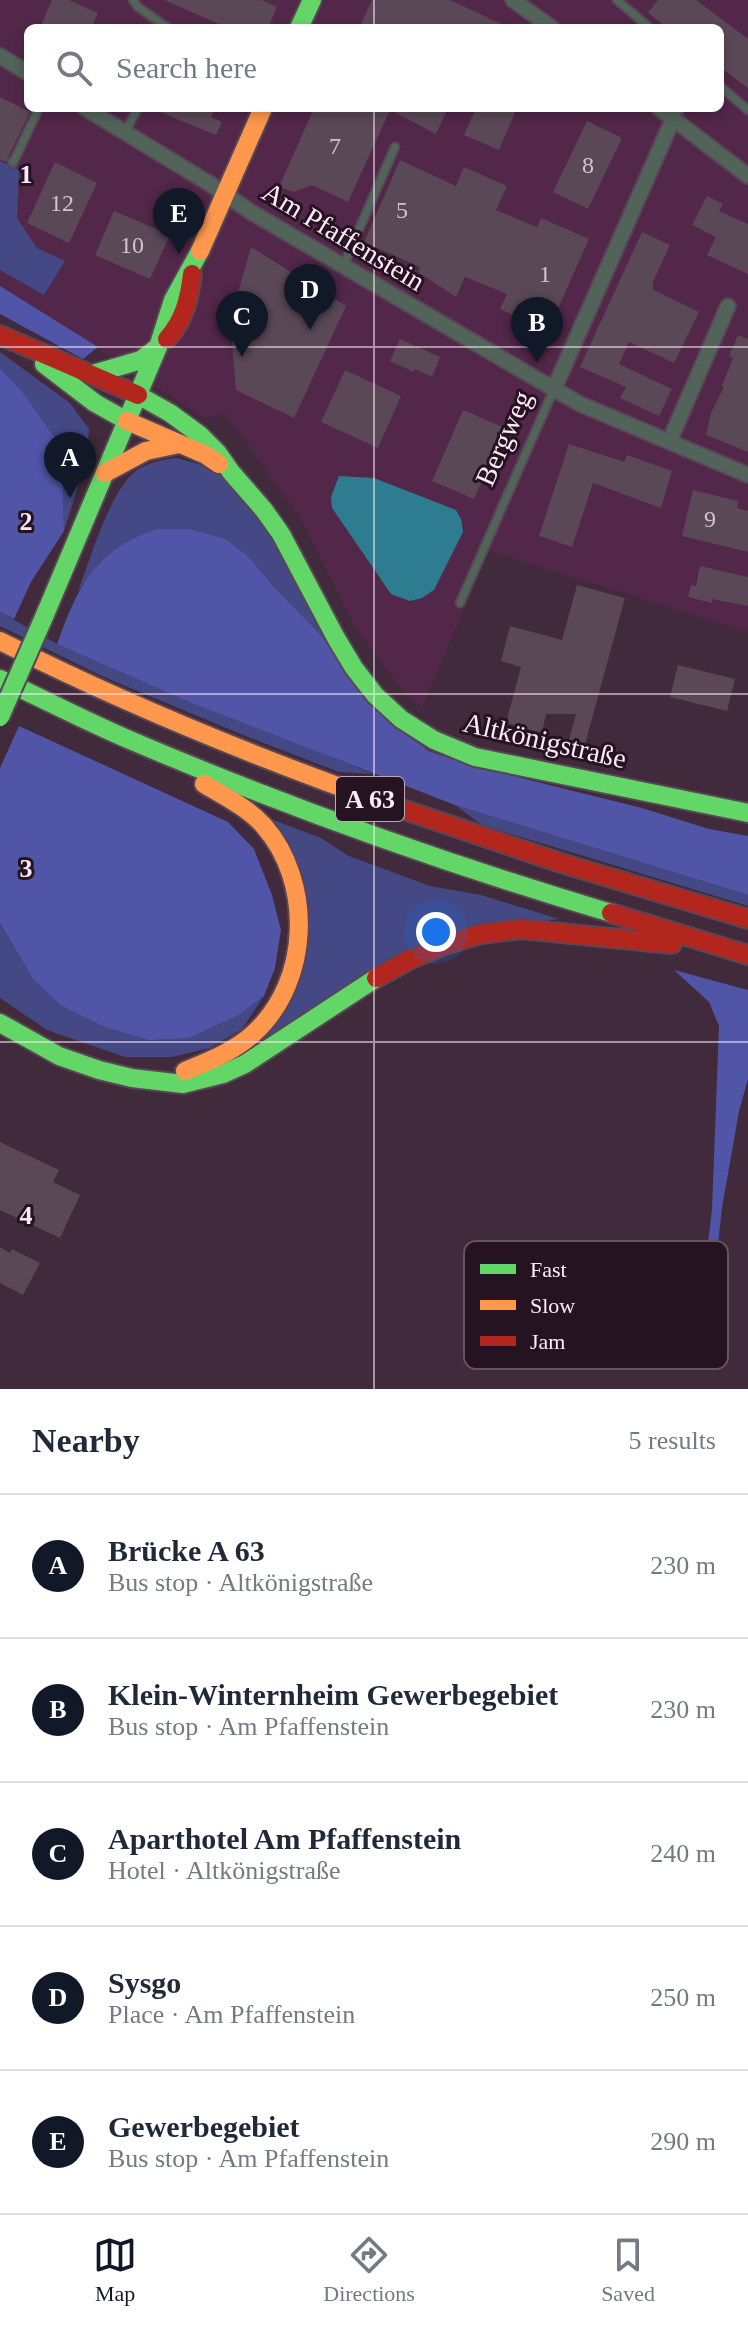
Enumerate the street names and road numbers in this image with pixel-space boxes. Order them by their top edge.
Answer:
street label: Am Pfaffenstein [257,176,430,297]
street label: Bergweg [469,386,538,490]
street label: Altkönigstraße [460,707,629,774]
road number: A 63 [336,777,404,821]

